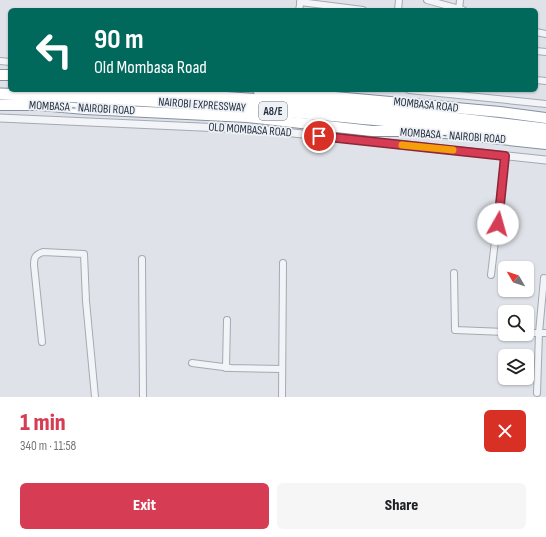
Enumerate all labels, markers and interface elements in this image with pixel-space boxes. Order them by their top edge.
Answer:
text: 90 m [94,23,144,56]
icon: left [28,24,80,76]
text: Old Mombasa Road [94,57,207,78]
street label: NAIROBI EXPRESSWAY [158,94,246,116]
street label: MOMBASA ROAD [393,94,459,116]
street label: MOMBASA - NAIROBI ROAD [29,98,136,118]
road number: A8/E [259,102,287,120]
pin [302,119,336,153]
street label: OLD MOMBASA ROAD [208,120,292,140]
icon: arrive [308,125,330,147]
street label: MOMBASA - NAIROBI ROAD [399,125,507,147]
position arrow [477,203,519,245]
north arrow [498,261,534,297]
map controls [498,261,534,385]
button: search [498,305,534,341]
button: layers [498,349,534,385]
text: 1 min [20,408,66,437]
button: close [484,410,526,452]
text: 340 m · 11:58 [20,438,76,454]
button: Exit [20,483,269,529]
button: Share [277,483,526,529]

